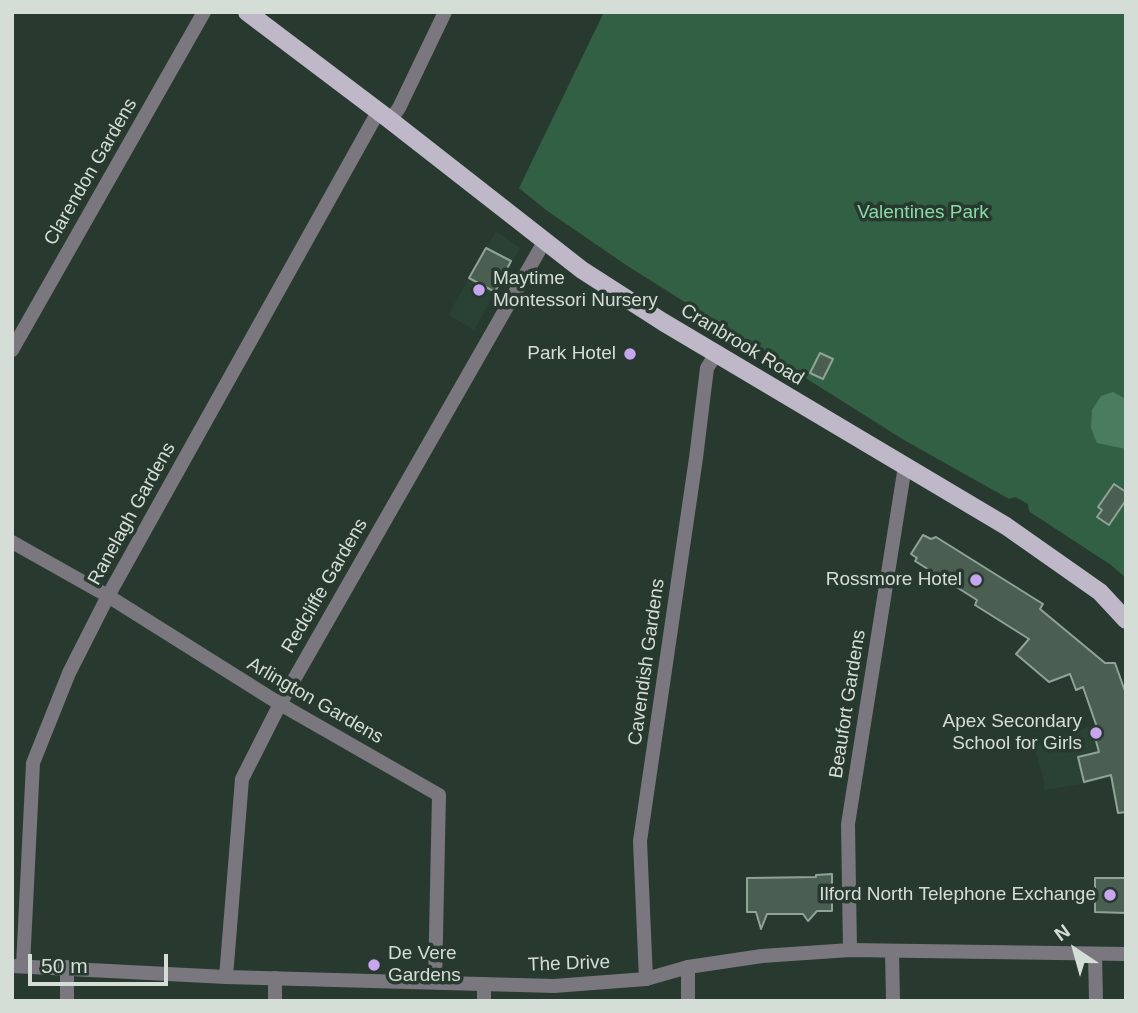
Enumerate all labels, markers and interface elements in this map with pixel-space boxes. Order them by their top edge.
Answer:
street label: Clarendon Gardens [40,94,142,250]
park label: Valentines Park [857,202,989,224]
place label: Maytime Montessori Nursery [493,268,658,312]
marker: Maytime Montessori Nursery [471,282,487,298]
street label: Cranbrook Road [676,299,808,391]
place label: Park Hotel [527,343,616,365]
marker: Park Hotel [622,346,638,362]
street label: Ranelagh Gardens [83,439,181,589]
street label: Redcliffe Gardens [277,515,373,657]
place label: Rossmore Hotel [826,569,962,591]
marker: Rossmore Hotel [968,572,984,588]
street label: Cavendish Gardens [624,577,670,747]
street label: Beaufort Gardens [825,628,871,780]
street label: Arlington Gardens [243,653,387,749]
place label: Apex Secondary School for Girls [943,711,1082,755]
marker: Apex Secondary School for Girls [1088,725,1104,741]
place label: Ilford North Telephone Exchange [819,884,1096,906]
marker: Ilford North Telephone Exchange [1102,887,1118,903]
north arrow [1040,915,1110,985]
text: N [1051,920,1074,945]
scale bar [32,940,172,984]
place label: De Vere Gardens [388,943,461,987]
street label: The Drive [527,951,611,977]
text: 50 m [41,954,88,977]
marker: De Vere Gardens [366,957,382,973]

